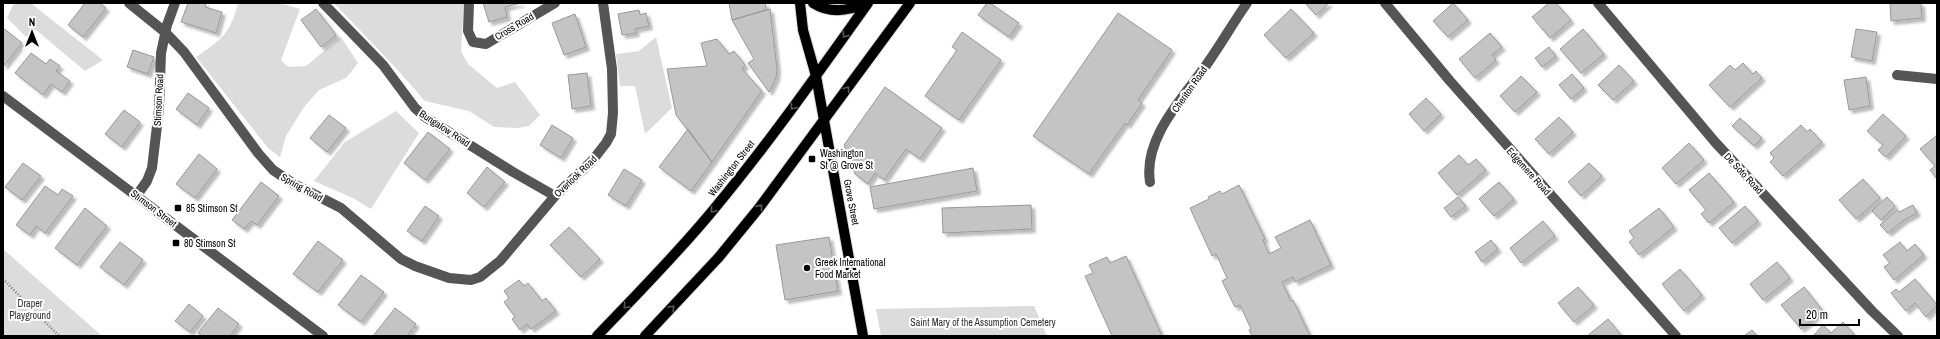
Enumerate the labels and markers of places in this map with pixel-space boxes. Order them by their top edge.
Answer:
place label: Washington St @ Grove St [820,147,874,172]
marker: Washington St @ Grove St [807,154,817,164]
place label: 85 Stimson St [186,202,238,215]
marker: 85 Stimson St [173,203,183,213]
place label: 80 Stimson St [184,237,236,250]
marker: 80 Stimson St [171,238,181,248]
place label: Greek International Food Market [815,256,885,281]
marker: Greek International Food Market [802,263,812,273]

